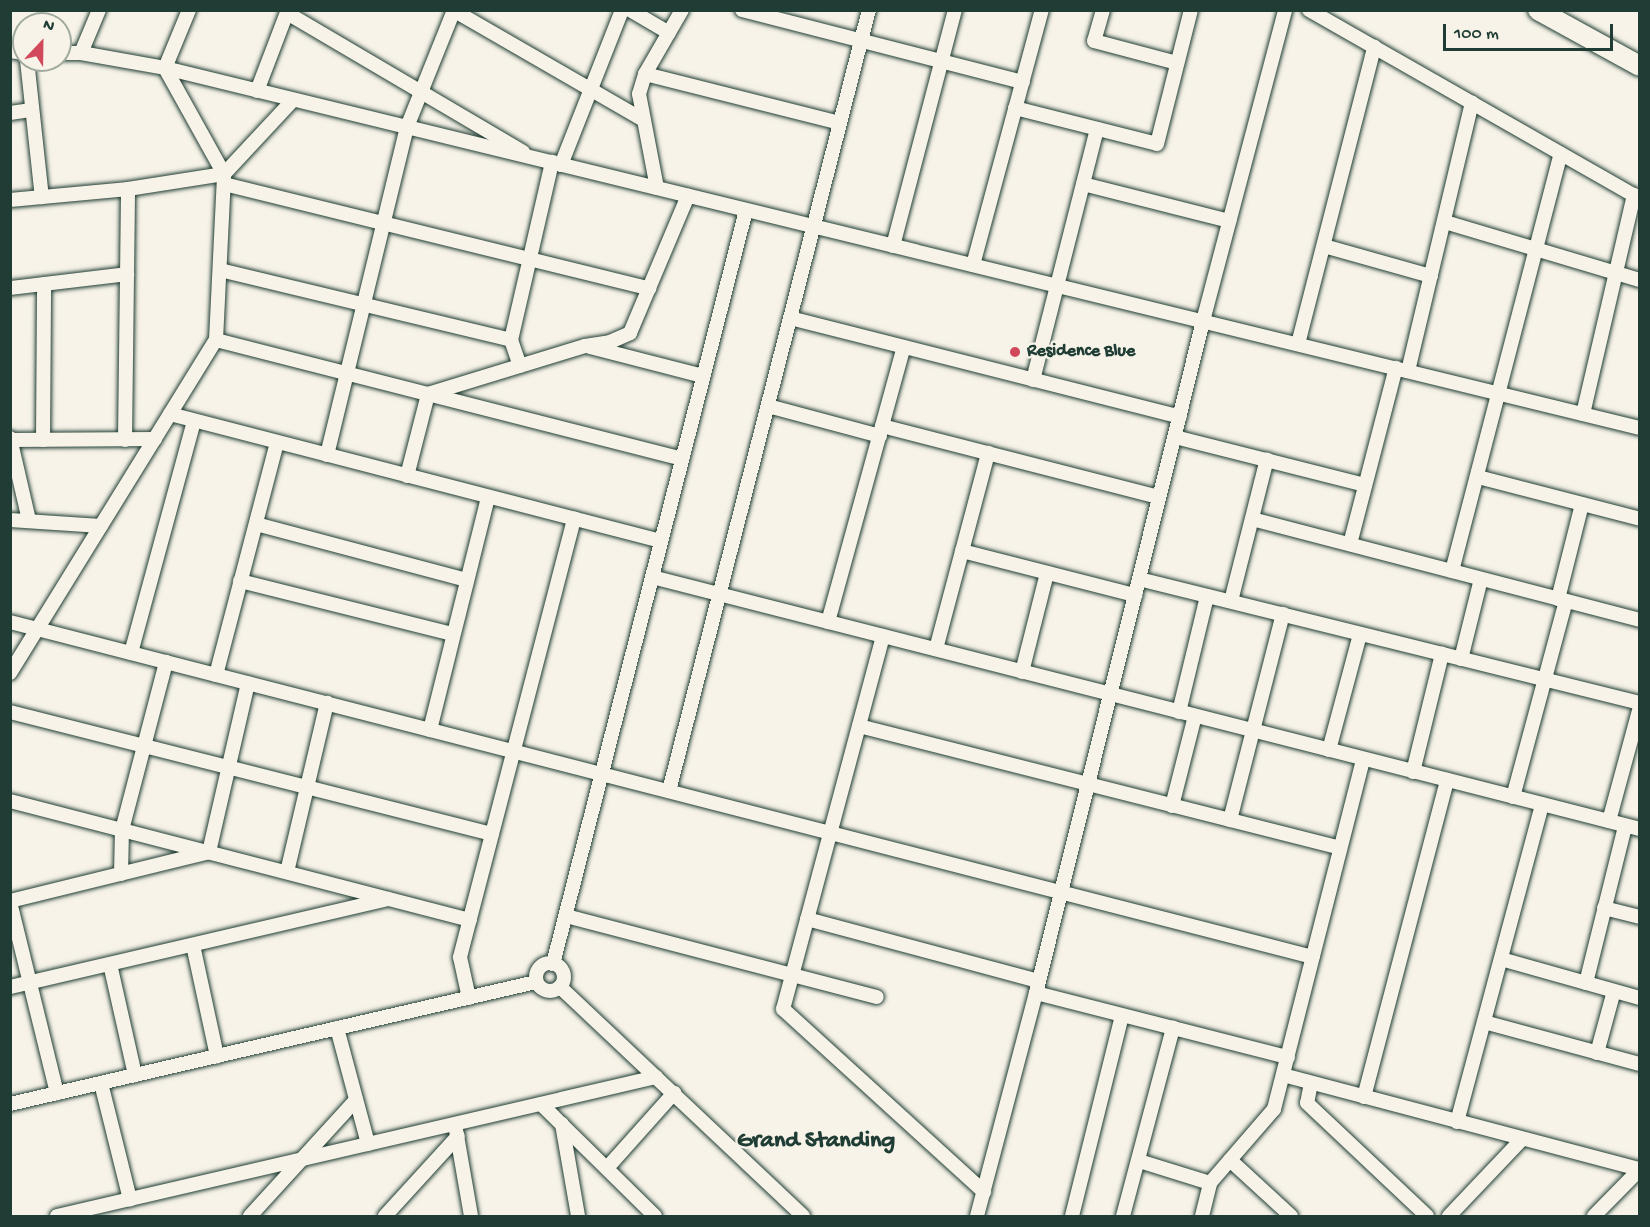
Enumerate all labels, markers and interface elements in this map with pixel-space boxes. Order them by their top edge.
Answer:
north arrow [12,12,72,72]
scale bar [1446,12,1616,50]
text: N [40,16,57,37]
text: 100 m [1454,24,1499,45]
place label: Residence Blue [1027,341,1135,363]
marker: Residence Blue [1008,345,1022,359]
district label: Grand Standing [737,1128,895,1156]

